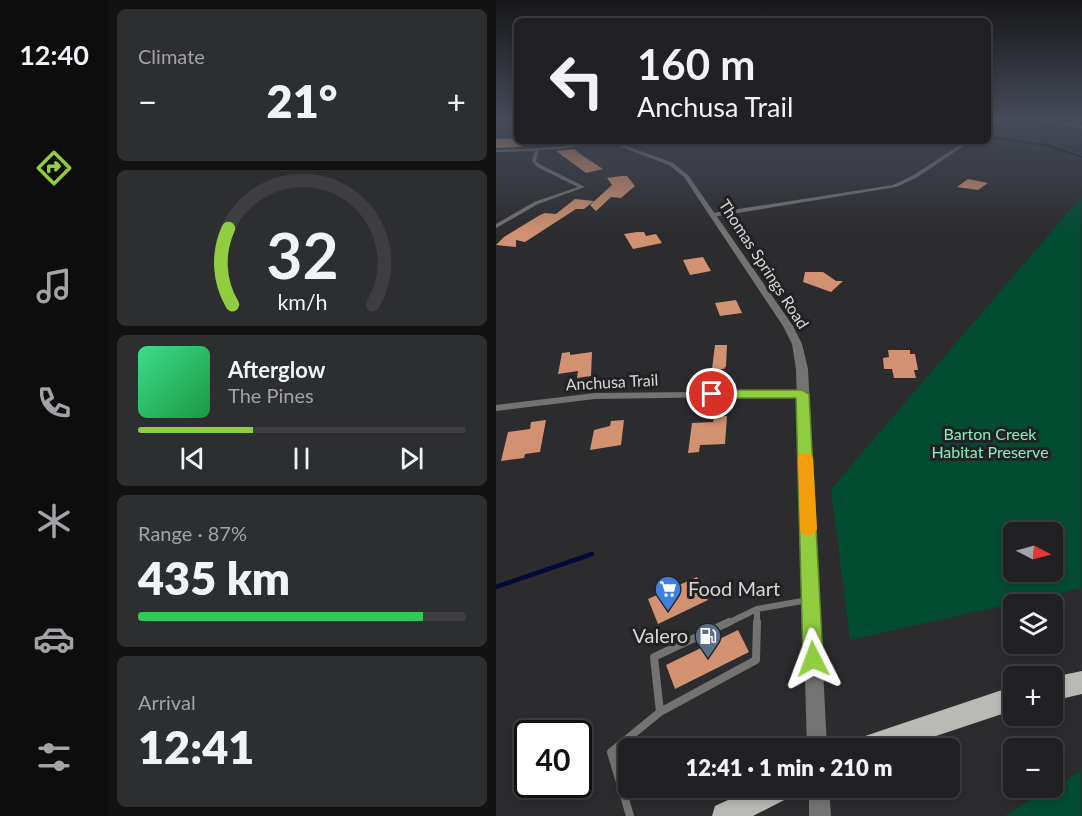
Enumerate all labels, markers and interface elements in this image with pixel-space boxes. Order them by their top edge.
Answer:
text: 12:40 [19,38,89,71]
text: 160 m [637,39,755,89]
icon: left [538,42,616,120]
text: Climate [138,44,205,68]
text: 21° [267,74,337,128]
text: − [138,81,157,121]
text: + [447,81,466,121]
text: Anchusa Trail [637,90,793,123]
icon: directions [33,147,75,189]
street label: Thomas Springs Road [716,196,813,332]
text: 32 [266,217,338,292]
icon: music [33,265,75,307]
text: km/h [277,289,327,315]
text: Afterglow [228,356,325,383]
pin [686,368,737,419]
street label: Anchusa Trail [565,370,659,393]
icon: arrive [695,377,728,410]
icon: phone [33,382,75,424]
text: The Pines [228,383,314,407]
park label: Barton Creek Habitat Preserve [931,424,1049,461]
icon: previous [176,442,209,475]
icon: pause [285,442,318,475]
icon: next [395,442,428,475]
icon: climate [33,500,75,542]
text: Range · 87% [138,521,247,545]
north arrow [1003,522,1063,582]
map controls [1003,522,1063,798]
text: 435 km [138,551,290,605]
supermarket icon: Food Mart [653,574,683,612]
place label: Food Mart [688,576,780,600]
button: layers [1003,594,1063,654]
icon: car [33,618,75,660]
fuel station icon: Valero [693,621,723,659]
place label: Valero [633,623,688,647]
position arrow [781,627,845,691]
button: + [1003,666,1063,726]
text: Arrival [138,690,196,714]
text: 12:41 [138,720,254,774]
speed limit sign: 40 [514,720,592,798]
icon: filters [33,736,75,778]
button: − [1003,738,1063,798]
text: 12:41 · 1 min · 210 m [686,754,892,781]

